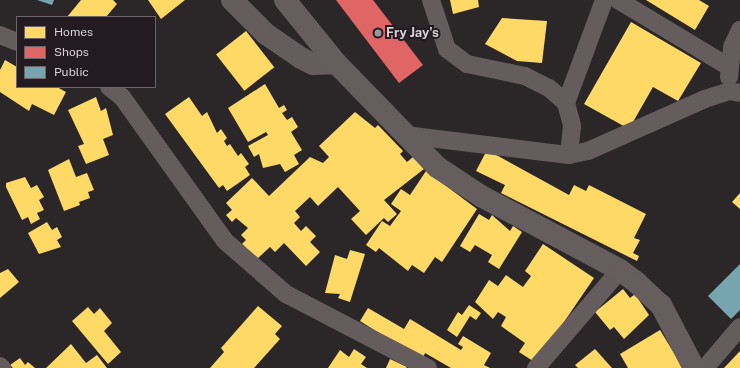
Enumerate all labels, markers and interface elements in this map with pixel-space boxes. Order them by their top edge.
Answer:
legend [16,16,156,88]
text: Homes [54,25,93,39]
place label: Fry Jay's [386,25,439,41]
marker: Fry Jay's [373,28,383,38]
text: Shops [54,45,89,59]
text: Public [54,65,89,79]

